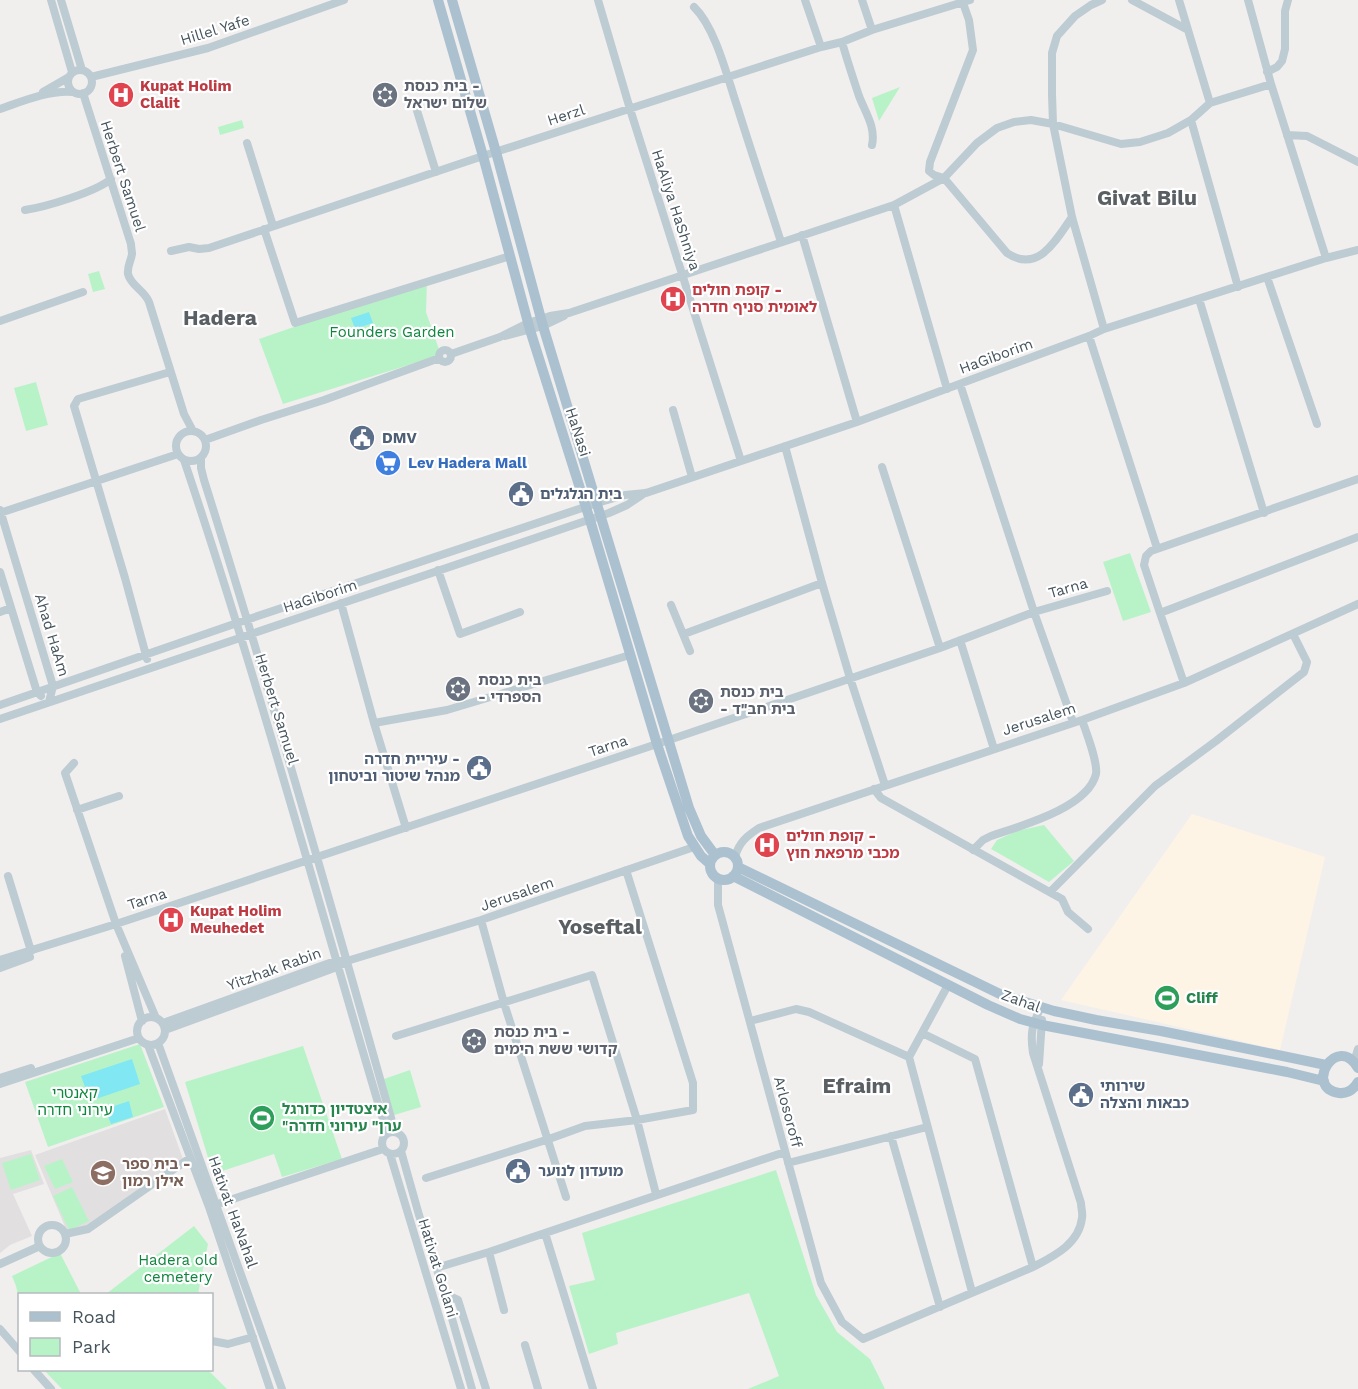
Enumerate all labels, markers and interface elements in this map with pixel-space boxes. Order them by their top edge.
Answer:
street label: Hillel Yafe [178,11,252,49]
place label: Kupat Holim Clalit [140,77,232,112]
place label: בית כנסת - שלום ישראל [404,77,487,112]
hospital icon: Kupat Holim Clalit [106,80,136,110]
synagogue icon: בית כנסת - שלום ישראל [370,80,400,110]
street label: Herzl [545,100,587,129]
street label: Herbert Samuel [97,118,150,234]
street label: HaAliya HaShniya [648,147,704,273]
district label: Givat Bilu [1097,185,1197,210]
place label: קופת חולים - לאומית סניף חדרה [692,281,817,316]
hospital icon: קופת חולים - לאומית סניף חדרה [658,284,688,314]
district label: Hadera [183,305,258,330]
park label: Founders Garden [329,323,455,341]
street label: HaGiborim [957,334,1035,378]
street label: HaNasi [562,405,594,459]
public building icon: DMV [347,423,377,453]
place label: DMV [382,429,417,447]
supermarket icon: Lev Hadera Mall [373,448,403,478]
place label: Lev Hadera Mall [408,454,527,472]
public building icon: בית הגלגלים [506,479,536,509]
place label: בית הגלגלים [540,485,622,503]
street label: Tarna [1046,574,1090,602]
street label: HaGiborim [281,576,359,616]
street label: Ahad HaAm [31,591,73,679]
street label: Herbert Samuel [252,651,303,767]
place label: בית כנסת - הספרדי [478,671,542,706]
synagogue icon: בית כנסת - הספרדי [443,674,473,704]
place label: בית כנסת - בית חב"ד [720,683,796,718]
synagogue icon: בית כנסת - בית חב"ד [686,686,716,716]
street label: Jerusalem [1000,699,1078,739]
street label: Tarna [586,731,630,761]
place label: עיריית חדרה - מנהל שיטור וביטחון [328,750,460,785]
public building icon: עיריית חדרה - מנהל שיטור וביטחון [464,753,494,783]
place label: קופת חולים - מכבי מרפאת חוץ [786,827,900,862]
hospital icon: קופת חולים - מכבי מרפאת חוץ [752,830,782,860]
street label: Jerusalem [478,873,556,915]
street label: Tarna [125,884,169,914]
place label: Kupat Holim Meuhedet [190,902,282,937]
hospital icon: Kupat Holim Meuhedet [156,905,186,935]
district label: Yoseftal [558,914,642,939]
street label: Yitzhak Rabin [224,944,324,994]
sports icon: Cliff [1152,983,1182,1013]
street label: Zahal [999,986,1043,1016]
place label: Cliff [1186,989,1218,1007]
place label: בית כנסת - קדושי ששת הימים [494,1023,618,1058]
synagogue icon: בית כנסת - קדושי ששת הימים [459,1026,489,1056]
district label: Efraim [823,1073,891,1098]
street label: Arlosoroff [770,1074,806,1150]
place label: שירותי כבאות והצלה [1100,1077,1189,1112]
public building icon: שירותי כבאות והצלה [1066,1080,1096,1110]
park label: קאנטרי עירוני חדרה [37,1084,113,1119]
place label: איצטדיון כדורגל "ערן" עירוני חדרה [282,1100,401,1135]
sports icon: איצטדיון כדורגל "ערן" עירוני חדרה [247,1103,277,1133]
street label: Hativat HaNahal [204,1154,262,1271]
place label: בית ספר - אילן רמון [122,1155,191,1190]
public building icon: מועדון לנוער [503,1156,533,1186]
school or university icon: בית ספר - אילן רמון [88,1158,118,1188]
place label: מועדון לנוער [538,1162,624,1180]
street label: Hativat Golani [414,1216,462,1320]
park label: Hadera old cemetery [138,1251,218,1286]
legend [18,1293,213,1371]
text: Road [72,1306,116,1327]
text: Park [72,1336,111,1357]

